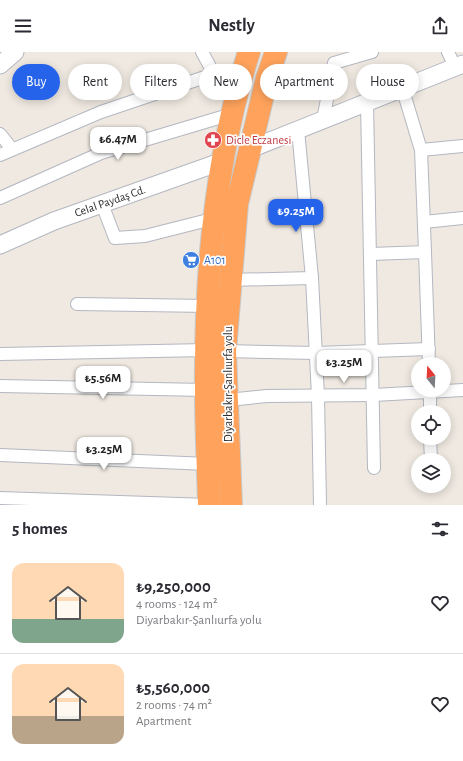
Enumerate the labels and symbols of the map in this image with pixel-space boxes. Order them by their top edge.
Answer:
pin: ₺6.47M [85,127,151,161]
pharmacy icon: Dicle Eczanesi [203,130,223,150]
place label: Dicle Eczanesi [226,134,291,146]
street label: Celal Paydaş Cd. [73,183,147,220]
pin: ₺9.25M [263,199,329,233]
supermarket icon: A101 [181,250,201,270]
place label: A101 [204,254,226,266]
street label: Diyarbakır-Şanlıurfa yolu [222,326,235,442]
pin: ₺3.25M [311,350,377,384]
north arrow [411,357,451,397]
pin: ₺5.56M [70,366,136,400]
pin: ₺3.25M [71,437,137,471]

